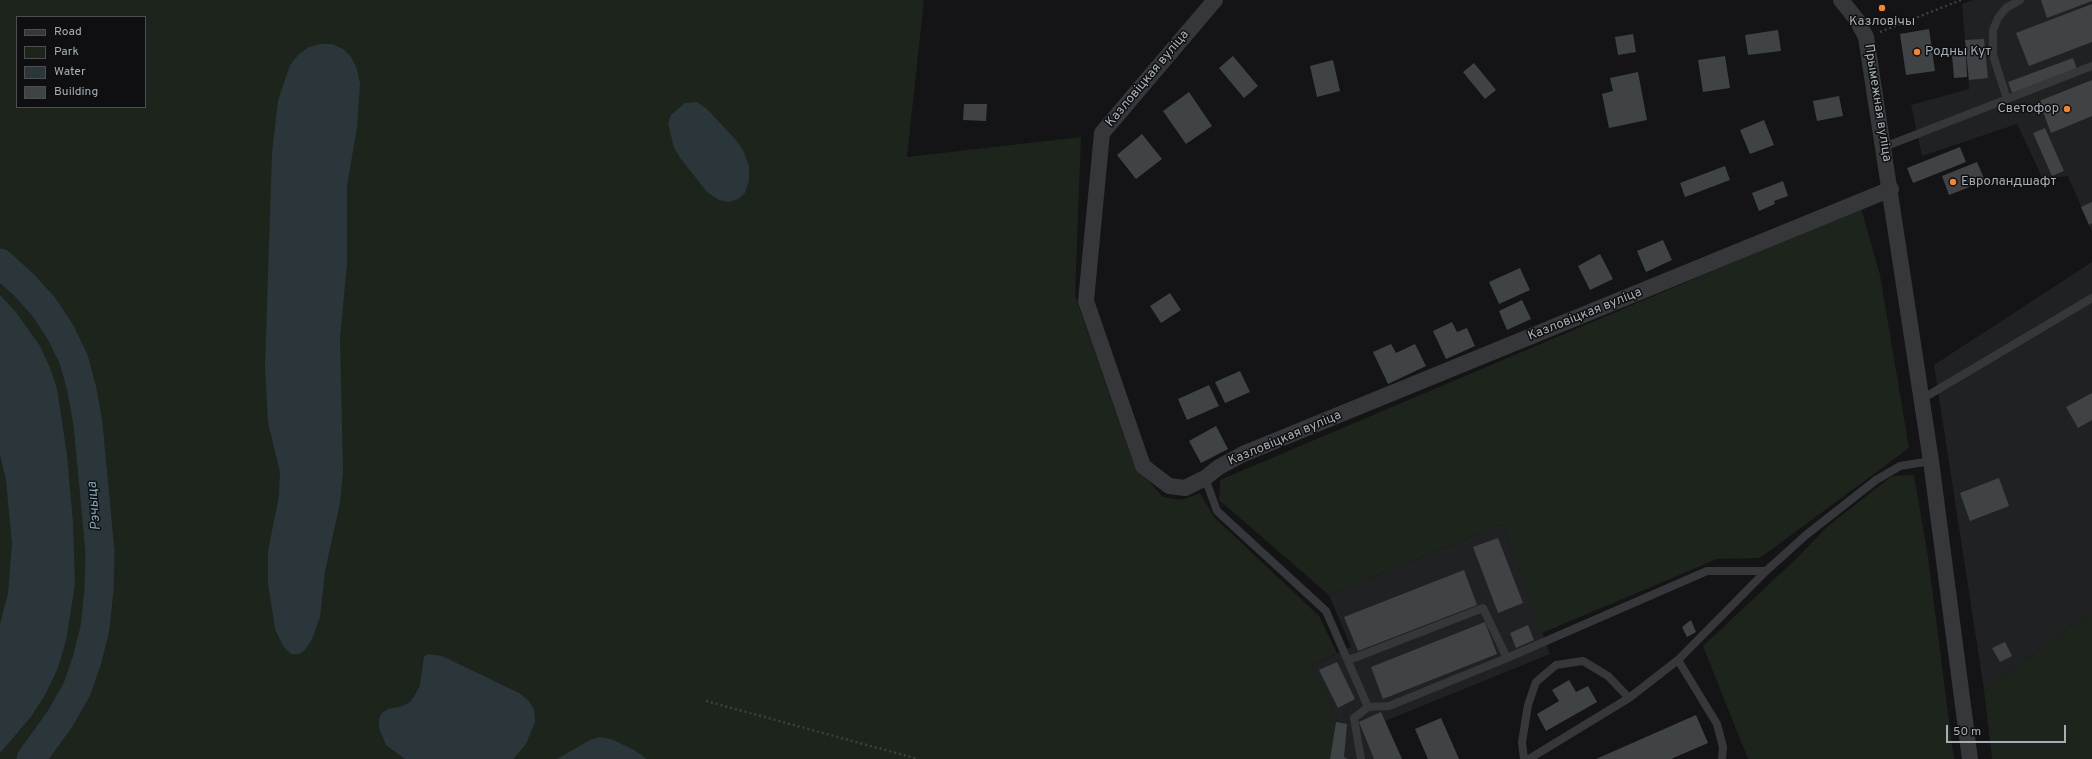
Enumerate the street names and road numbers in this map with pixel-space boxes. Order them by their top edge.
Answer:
street label: Казловіцкая вуліца [1103,28,1193,130]
street label: Прымежная вуліца [1860,43,1894,163]
street label: Казловіцкая вуліца [1526,285,1644,345]
street label: Казловіцкая вуліца [1226,408,1344,470]

